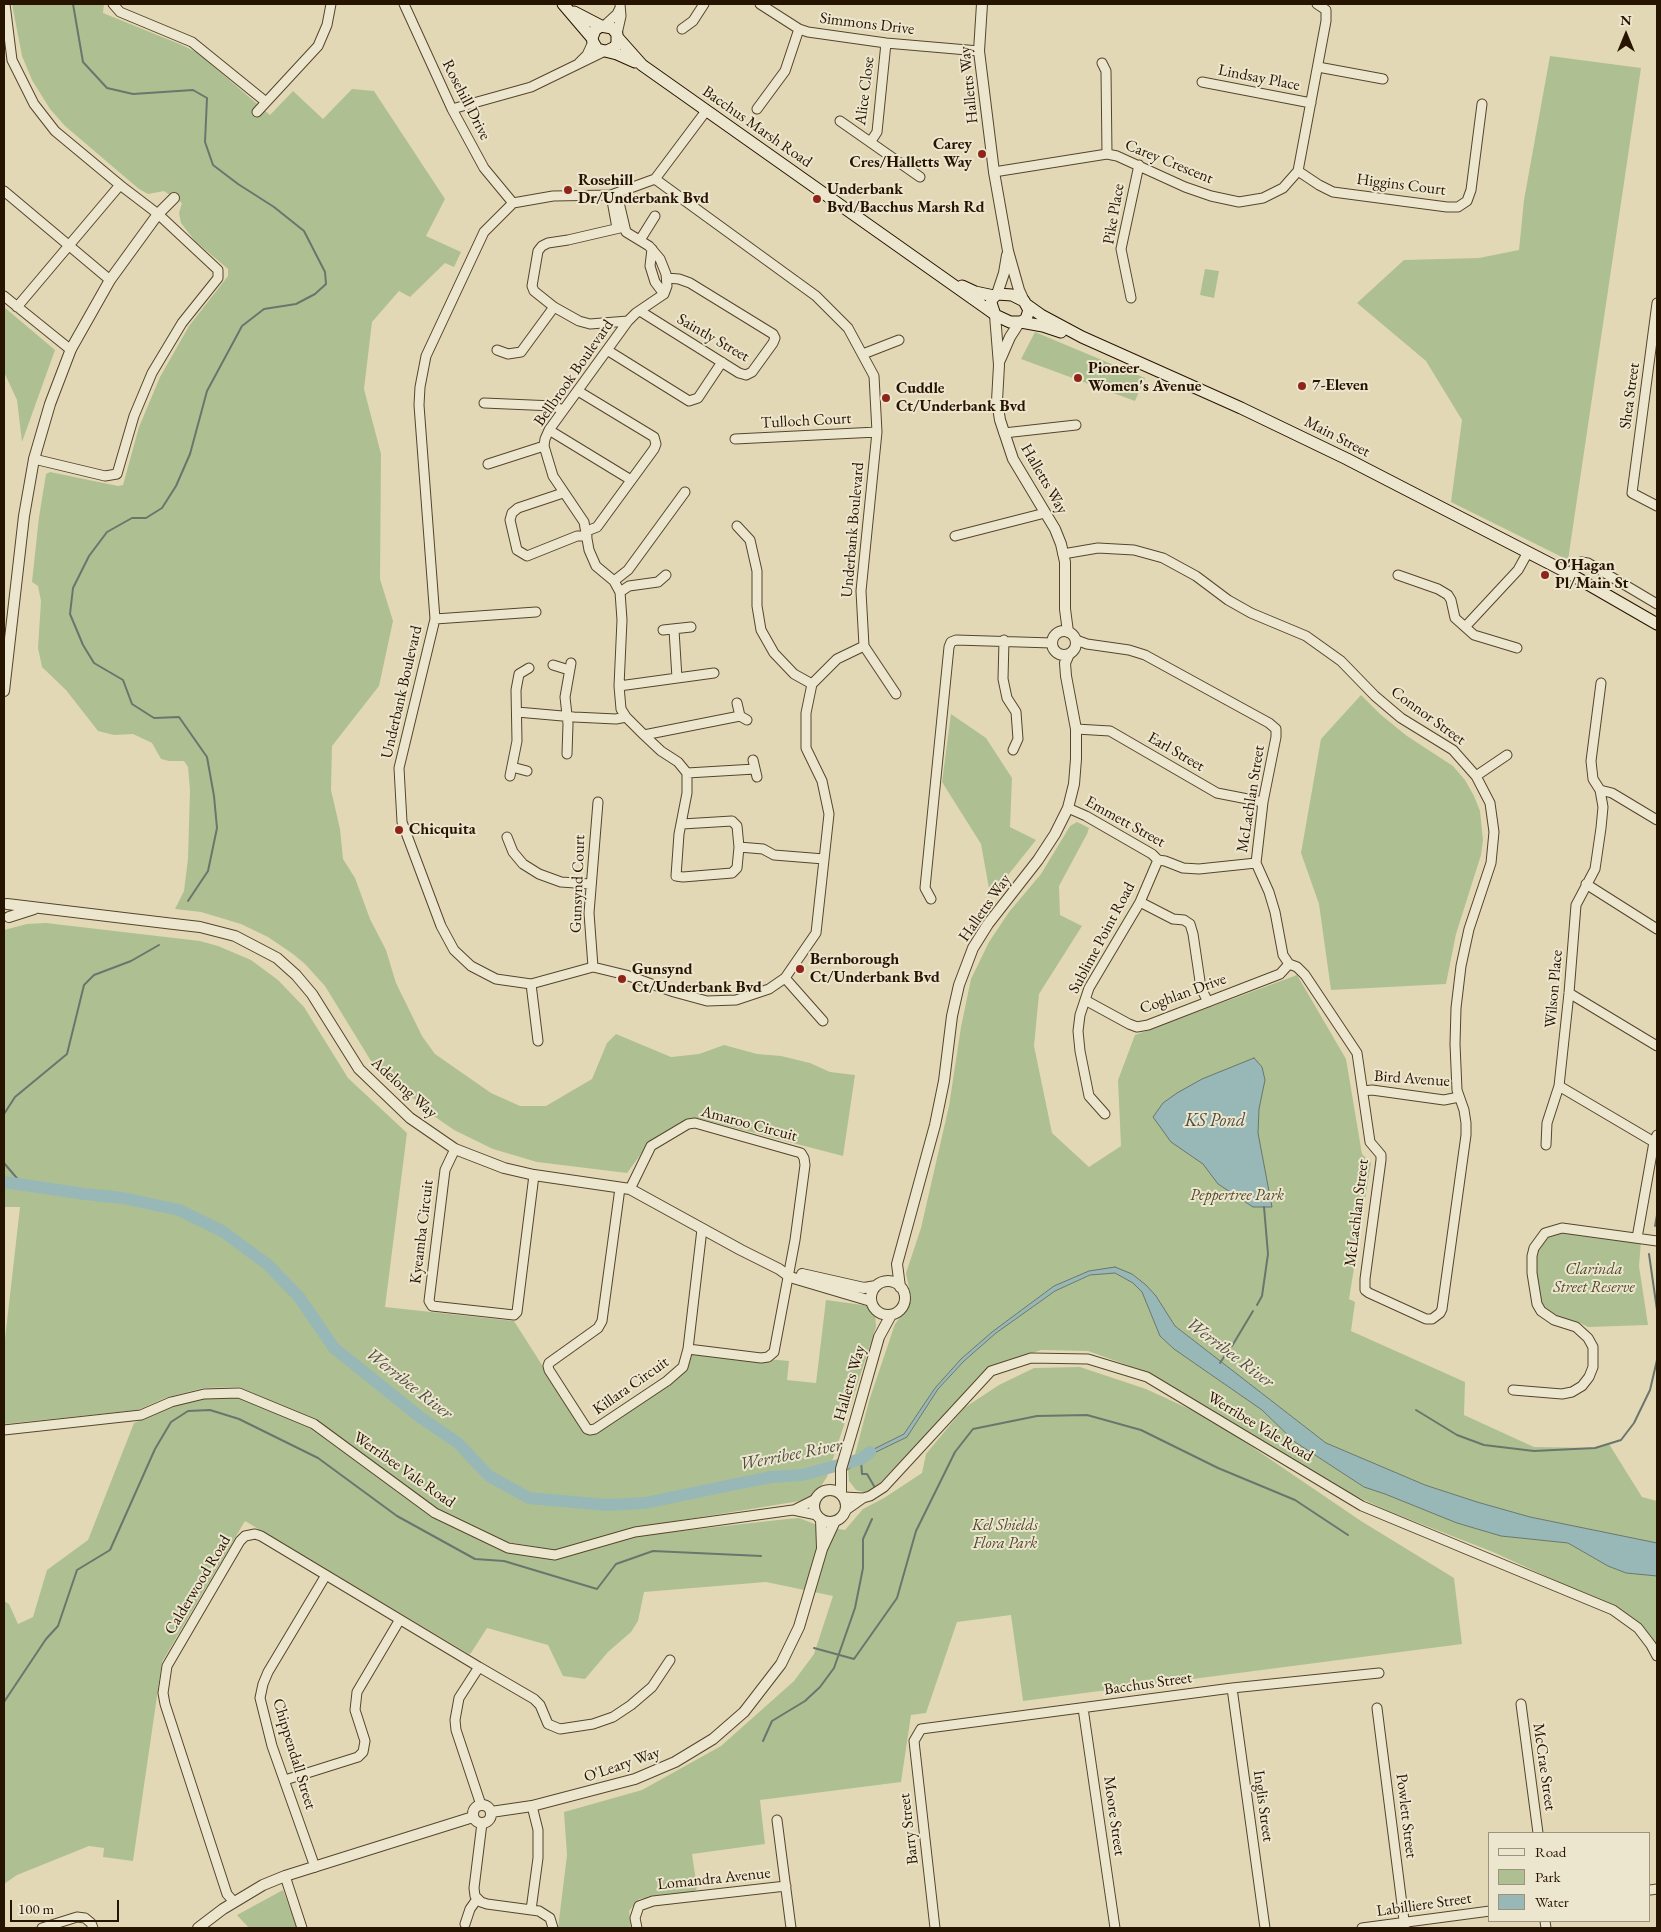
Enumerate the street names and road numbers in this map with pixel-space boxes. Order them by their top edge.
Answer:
street label: Simmons Drive [819,9,915,39]
street label: Halletts Way [955,45,983,125]
street label: Rosehill Drive [437,56,495,144]
street label: Alice Close [851,56,879,126]
street label: Lindsay Place [1216,61,1302,95]
street label: Bacchus Marsh Road [698,82,816,172]
street label: Carey Crescent [1122,136,1216,188]
street label: Higgins Court [1355,170,1447,200]
street label: Pike Place [1099,182,1129,246]
street label: Saintly Street [673,310,753,366]
street label: Bellbrook Boulevard [530,316,618,430]
street label: Shea Street [1616,362,1644,430]
street label: Tulloch Court [760,409,852,433]
street label: Main Street [1301,412,1373,462]
street label: Halletts Way [1016,440,1072,518]
street label: Underbank Boulevard [838,462,868,598]
street label: Underbank Boulevard [377,624,427,760]
street label: Connor Street [1387,682,1469,750]
street label: Earl Street [1144,728,1208,776]
street label: McLachlan Street [1233,744,1269,854]
street label: Emmett Street [1082,792,1168,852]
street label: Gunsynd Court [567,835,589,933]
street label: Halletts Way [955,871,1015,945]
street label: Sublime Point Road [1065,879,1139,997]
street label: Wilson Place [1541,949,1567,1029]
street label: Coghlan Drive [1137,969,1229,1019]
street label: Adelong Way [367,1053,441,1123]
street label: Bird Avenue [1373,1067,1451,1091]
street label: Amaroo Circuit [699,1102,799,1146]
street label: McLachlan Street [1341,1158,1373,1268]
street label: Kyeamba Circuit [406,1179,438,1285]
street label: Halletts Way [830,1343,870,1423]
street label: Killara Circuit [589,1353,673,1419]
street label: Werribee Vale Road [1204,1388,1316,1466]
street label: Werribee Vale Road [349,1428,459,1512]
street label: Calderwood Road [161,1532,235,1638]
street label: Bacchus Street [1103,1668,1193,1700]
street label: Chippendall Street [268,1696,320,1812]
street label: McCrae Street [1528,1722,1560,1812]
street label: O'Leary Way [581,1743,663,1787]
street label: Inglis Street [1248,1769,1278,1843]
street label: Powlett Street [1391,1773,1421,1859]
street label: Moore Street [1099,1775,1129,1857]
street label: Barry Street [895,1792,923,1866]
street label: Lomandra Avenue [657,1864,771,1894]
street label: Labilliere Street [1375,1889,1473,1921]

